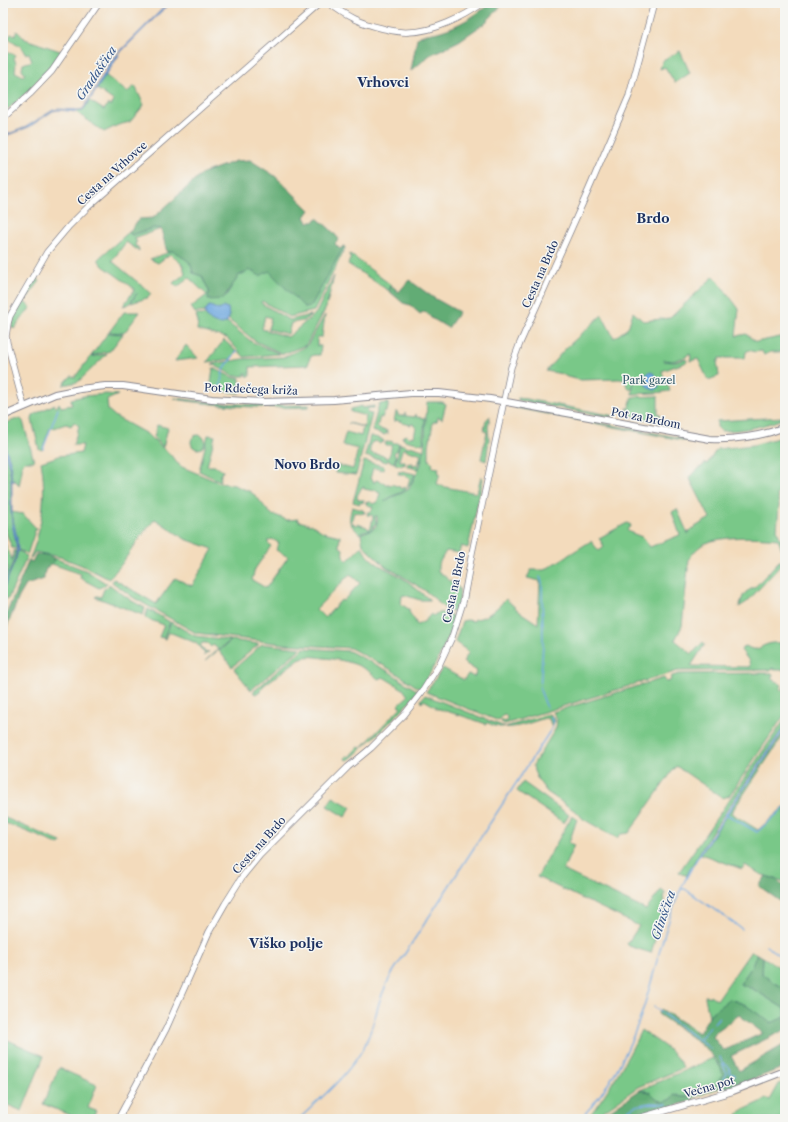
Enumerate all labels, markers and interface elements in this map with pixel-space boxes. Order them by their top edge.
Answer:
water label: Gradaščica [72,43,120,103]
district label: Vrhovci [356,74,409,90]
street label: Cesta na Vrhovce [74,138,150,208]
district label: Brdo [637,210,669,226]
street label: Cesta na Brdo [519,238,561,310]
park label: Park gazel [622,373,676,387]
street label: Pot Rdečega križa [204,380,298,398]
street label: Pot za Brdom [610,404,683,432]
district label: Novo Brdo [274,457,340,472]
street label: Cesta na Brdo [440,550,468,624]
street label: Cesta na Brdo [229,813,289,877]
water label: Glinščica [648,888,678,942]
district label: Viško polje [248,935,323,951]
street label: Večna pot [681,1073,736,1101]

